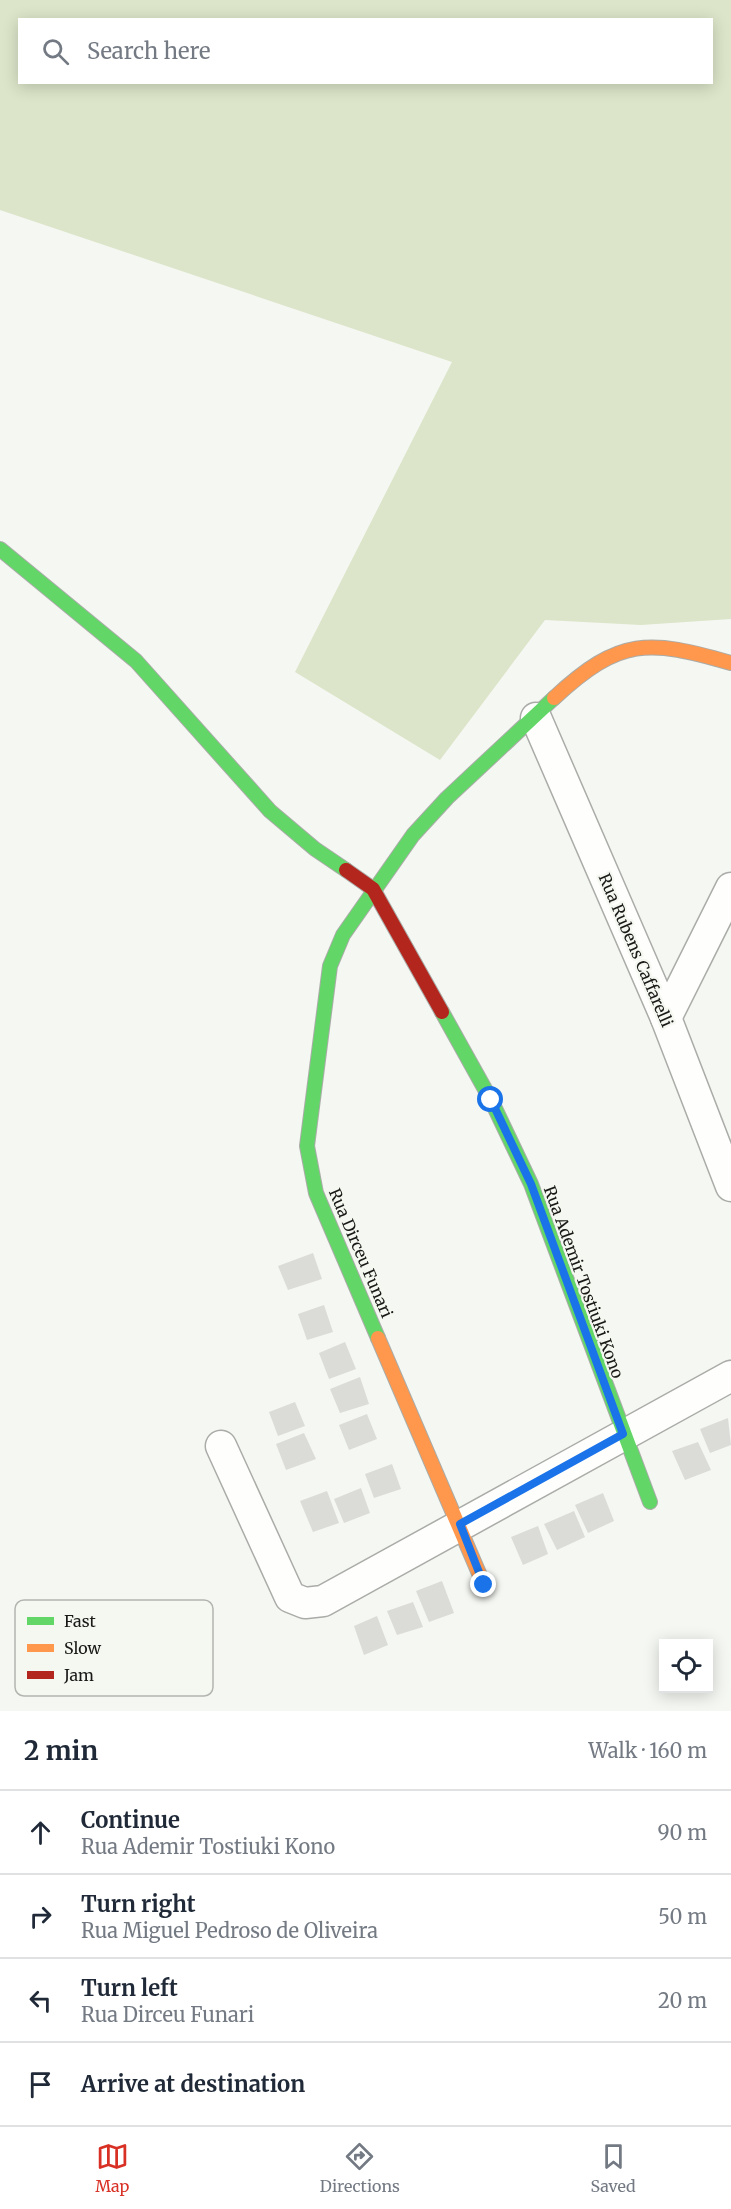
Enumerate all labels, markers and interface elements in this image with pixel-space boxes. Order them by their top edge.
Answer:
search box [18,18,713,84]
icon: search [39,35,72,68]
text: Search here [87,37,210,65]
street label: Rua Rubens Caffarelli [595,870,677,1030]
route start [477,1086,503,1112]
street label: Rua Ademir Tostiuki Kono [540,1183,628,1381]
street label: Rua Dirceu Funari [325,1185,397,1321]
route end [470,1571,496,1597]
legend [15,1600,213,1696]
text: Fast [64,1611,97,1631]
text: Slow [64,1638,102,1658]
map controls [659,1639,713,1693]
button: locate [659,1639,713,1693]
text: Jam [63,1665,94,1685]
text: 2 min [24,1734,98,1767]
text: Walk · 160 m [589,1738,707,1763]
text: Continue [81,1806,180,1834]
icon: ahead [24,1816,57,1849]
text: 90 m [657,1820,707,1845]
text: Rua Ademir Tostiuki Kono [81,1834,335,1859]
text: Turn right [81,1890,195,1918]
icon: right [24,1900,57,1933]
text: 50 m [658,1904,707,1929]
text: Rua Miguel Pedroso de Oliveira [81,1918,378,1943]
text: Turn left [81,1974,178,2002]
icon: left [24,1984,57,2017]
text: 20 m [658,1988,707,2013]
text: Rua Dirceu Funari [81,2002,254,2027]
icon: arrive [24,2068,57,2101]
text: Arrive at destination [81,2070,305,2098]
tab: Map [95,2140,129,2196]
tab: Directions [320,2140,400,2196]
tab: Saved [590,2140,636,2196]

